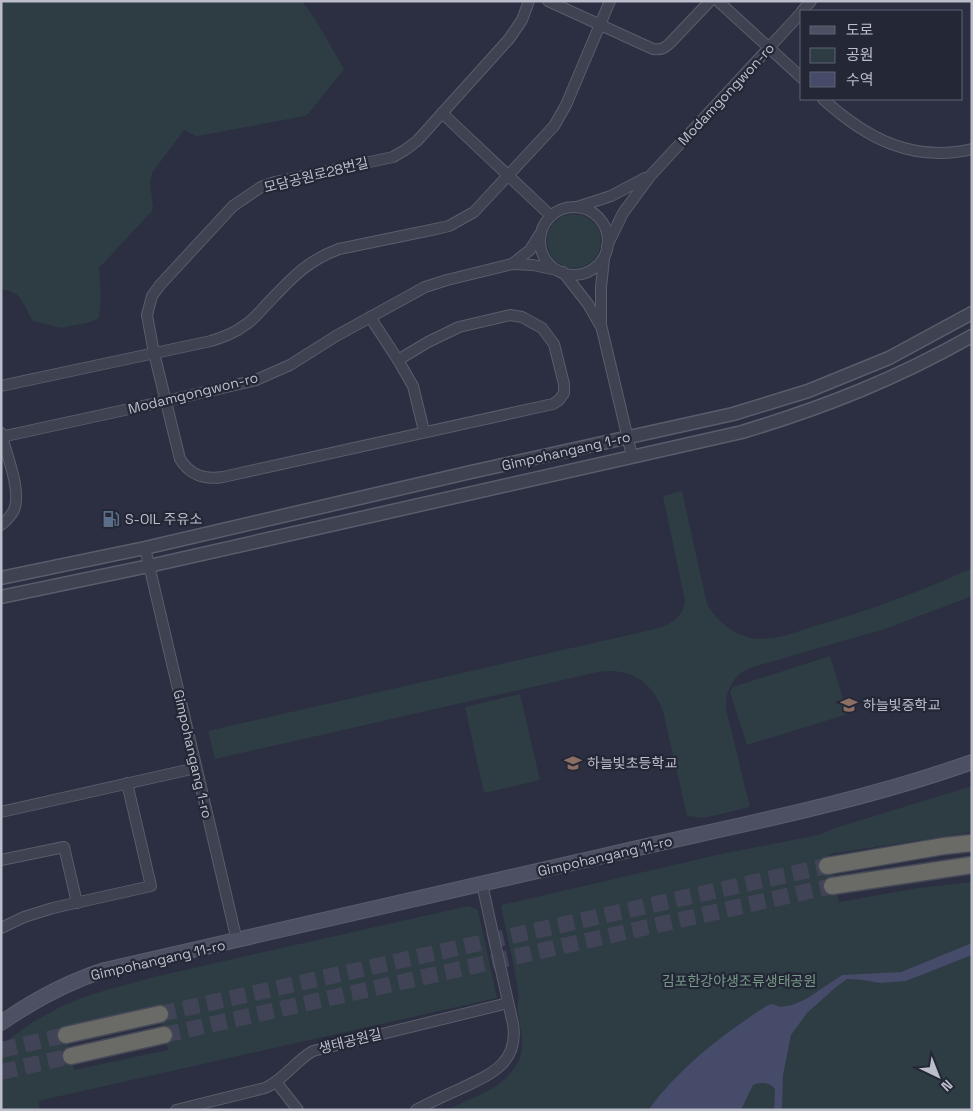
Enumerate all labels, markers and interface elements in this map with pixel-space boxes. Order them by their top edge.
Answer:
legend [800,10,963,100]
text: 도로 [846,20,874,39]
street label: Modamgongwon-ro [674,39,778,149]
text: 공원 [846,45,874,64]
text: 수역 [846,70,874,89]
street label: 모담공원로28번길 [262,153,370,197]
street label: Modamgongwon-ro [126,368,260,418]
street label: Gimpohangang 1-ro [500,427,632,475]
fuel station icon: S-OIL 주유소 [101,509,121,529]
place label: S-OIL 주유소 [125,510,202,528]
street label: Gimpohangang 1-ro [169,688,217,820]
school or university icon: 하늘빛중학교 [839,695,859,715]
place label: 하늘빛중학교 [863,696,940,714]
school or university icon: 하늘빛초등학교 [563,753,583,773]
place label: 하늘빛초등학교 [587,754,677,772]
street label: Gimpohangang 11-ro [536,832,674,880]
street label: Gimpohangang 11-ro [89,936,227,984]
park label: 김포한강야생조류생태공원 [662,972,816,990]
street label: 생태공원길 [317,1024,383,1058]
north arrow [913,1051,963,1101]
text: N [937,1076,956,1095]

